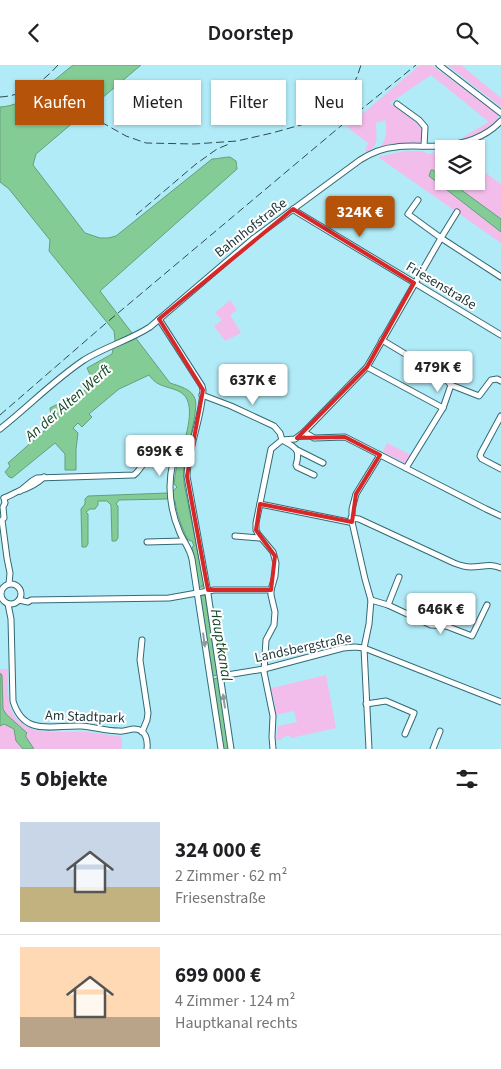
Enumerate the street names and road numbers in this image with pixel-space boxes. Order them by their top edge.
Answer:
street label: Bahnhofstraße [211,193,291,263]
street label: Friesenstraße [402,257,480,315]
street label: Landsbergstraße [253,628,353,668]
street label: Am Stadtpark [45,706,125,728]

